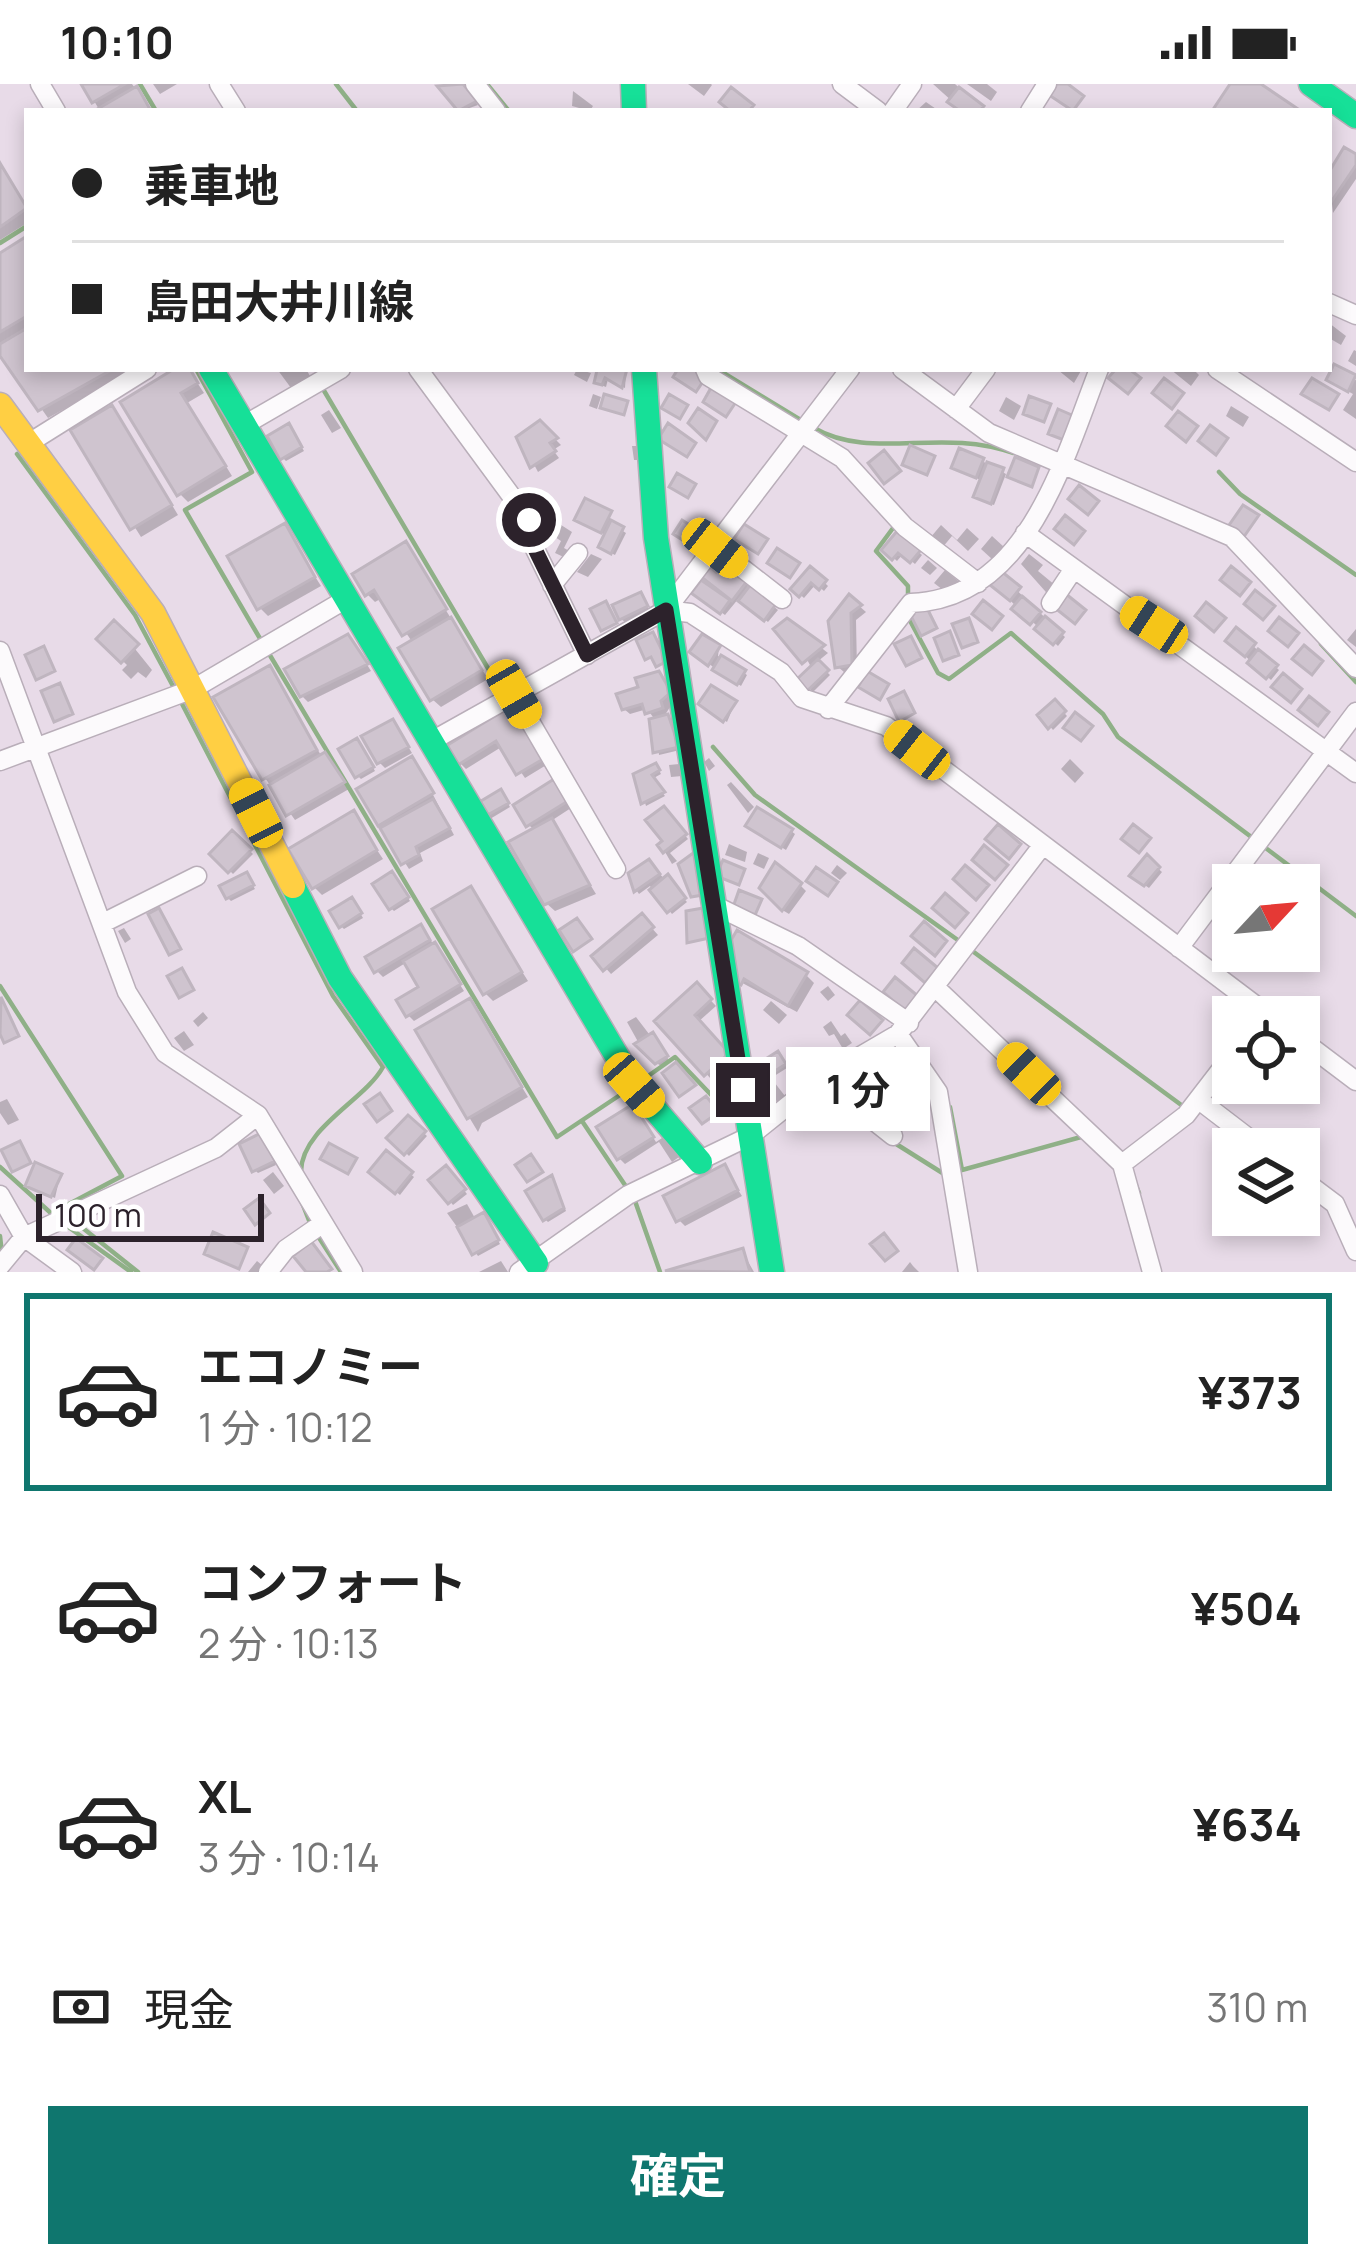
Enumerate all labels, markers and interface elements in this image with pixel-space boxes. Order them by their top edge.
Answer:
text: 10:10 [60,11,174,73]
text: 乗車地 [144,154,279,216]
text: 島田大井川線 [144,270,414,332]
route start [502,493,556,547]
car [676,512,754,584]
car [1114,590,1194,660]
car [480,654,548,734]
car [878,714,956,786]
car [224,773,288,853]
north arrow [1212,864,1320,972]
map controls [1212,864,1320,1236]
button: locate [1212,996,1320,1104]
car [991,1036,1067,1112]
car [597,1046,671,1124]
callout: 1 分 [785,1048,929,1132]
text: 1 分 [826,1062,890,1116]
route end [716,1063,770,1117]
button: layers [1212,1128,1320,1236]
scale bar [36,1188,264,1241]
text: 100 m [54,1192,142,1237]
text: エコノミー [198,1335,423,1397]
icon: car [54,1338,162,1446]
text: ¥373 [1198,1361,1302,1423]
text: 1 分 · 10:12 [198,1400,373,1454]
text: コンフォート [198,1551,467,1613]
icon: car [54,1554,162,1662]
text: ¥504 [1191,1577,1302,1639]
text: 2 分 · 10:13 [198,1616,379,1670]
text: XL [198,1765,252,1827]
icon: car [54,1770,162,1878]
text: ¥634 [1193,1793,1302,1855]
text: 3 分 · 10:14 [198,1830,380,1884]
icon: cash [48,1974,114,2040]
text: 現金 [144,1978,234,2040]
text: 310 m [1207,1980,1308,2034]
button: 確定 [48,2106,1308,2244]

